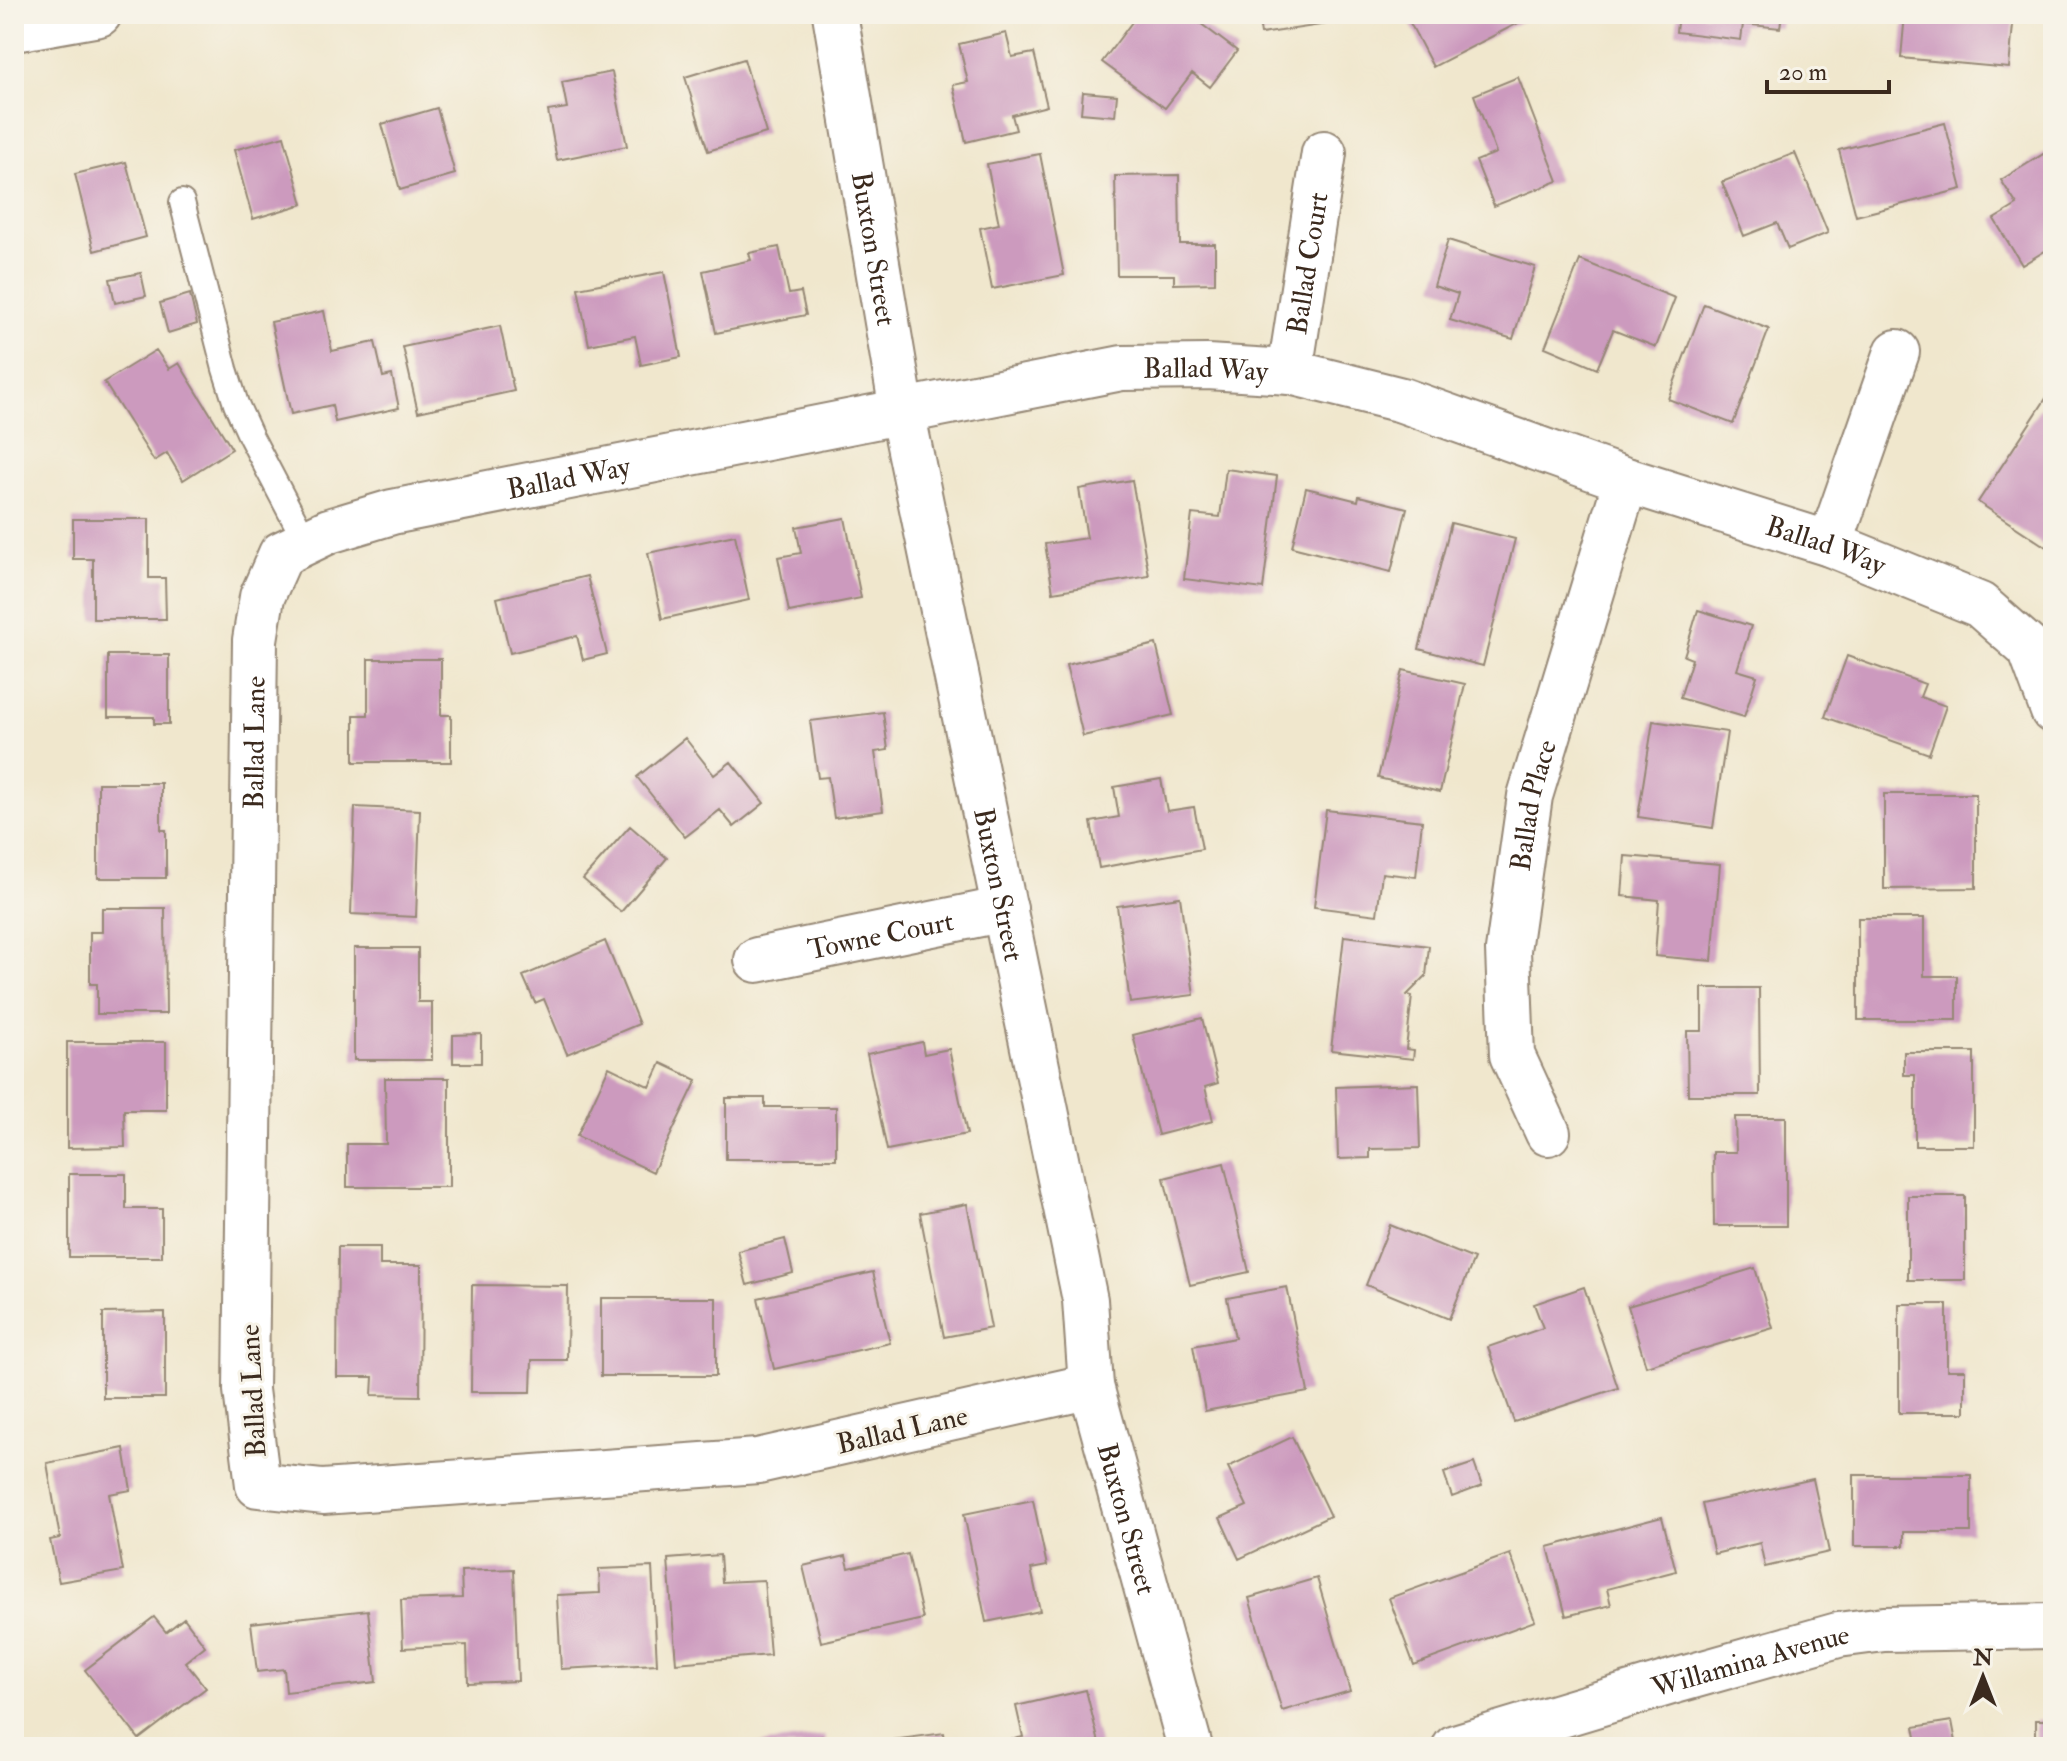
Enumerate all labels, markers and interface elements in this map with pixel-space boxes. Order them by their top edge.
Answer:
scale bar [1767,44,1889,94]
text: 20 m [1779,57,1828,88]
street label: Buxton Street [843,169,903,329]
street label: Ballad Court [1280,190,1337,337]
street label: Ballad Way [1143,351,1270,390]
street label: Ballad Way [504,449,634,508]
street label: Ballad Way [1761,509,1891,584]
street label: Ballad Lane [237,675,274,810]
street label: Ballad Place [1504,735,1565,873]
street label: Buxton Street [965,805,1031,964]
street label: Towne Court [805,904,957,968]
street label: Ballad Lane [233,1323,274,1458]
street label: Ballad Lane [833,1398,972,1463]
street label: Buxton Street [1088,1439,1163,1599]
street label: Willamina Avenue [1647,1618,1852,1706]
north arrow [1943,1637,2023,1717]
text: N [1972,1644,1993,1672]

